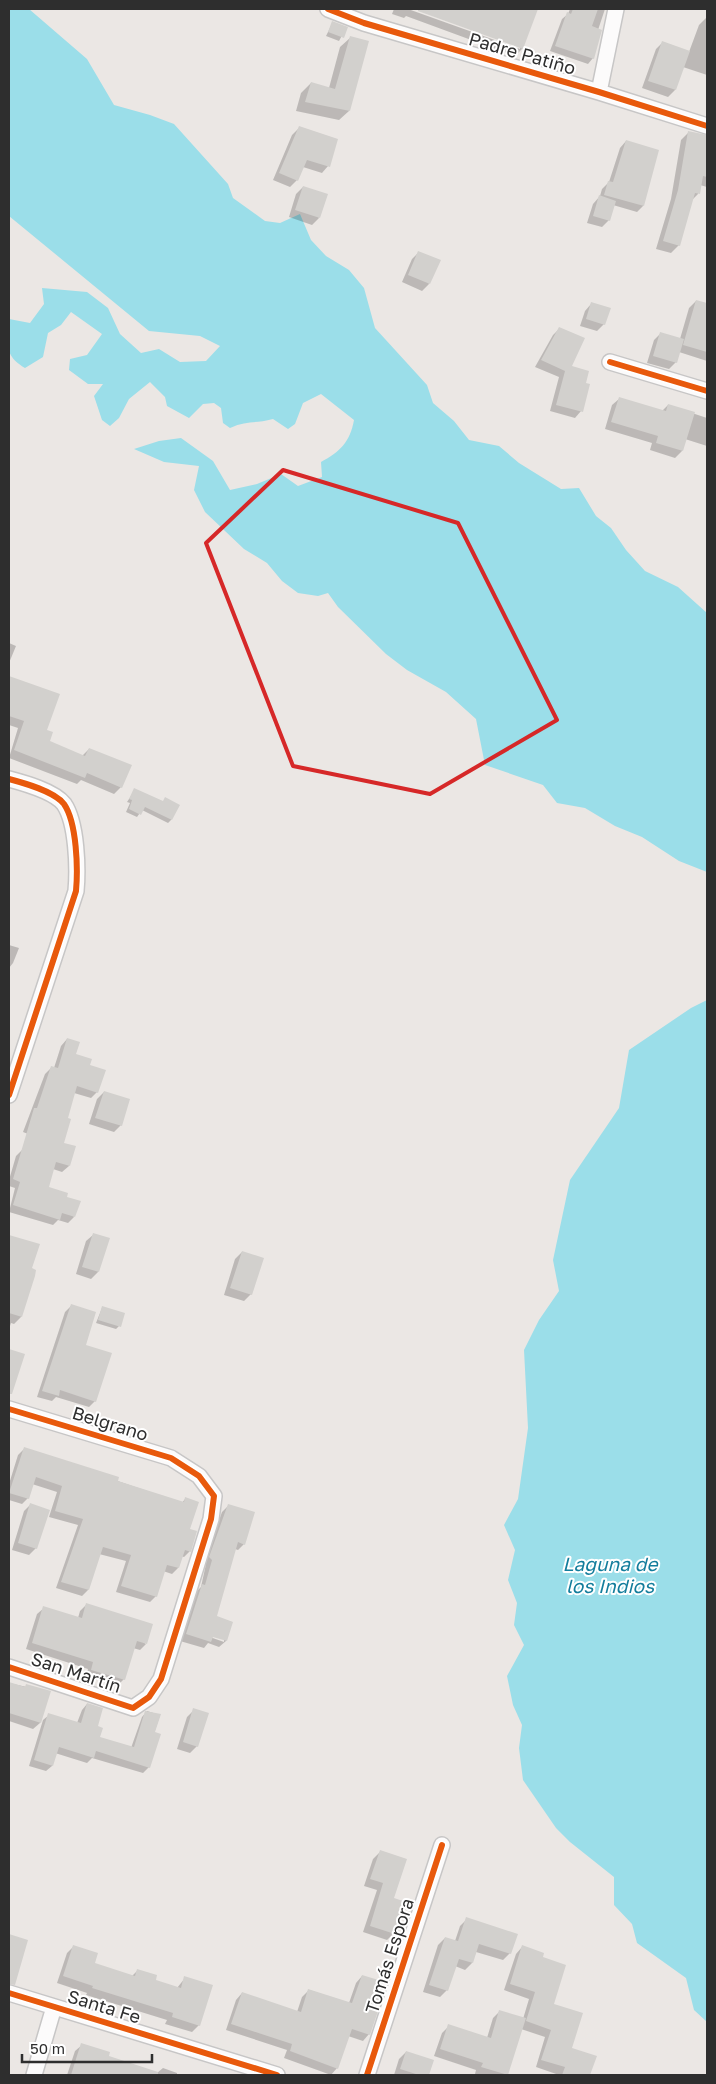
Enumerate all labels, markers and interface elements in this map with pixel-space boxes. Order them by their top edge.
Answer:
street label: Padre Patiño [466,27,578,79]
street label: Belgrano [70,1401,151,1445]
water label: Laguna de los Indios [563,1552,659,1597]
street label: San Martín [28,1647,124,1697]
street label: Tomás Espora [360,1895,418,2016]
street label: Santa Fe [65,1984,144,2028]
scale bar [22,2032,152,2064]
text: 50 m [30,2039,65,2057]

